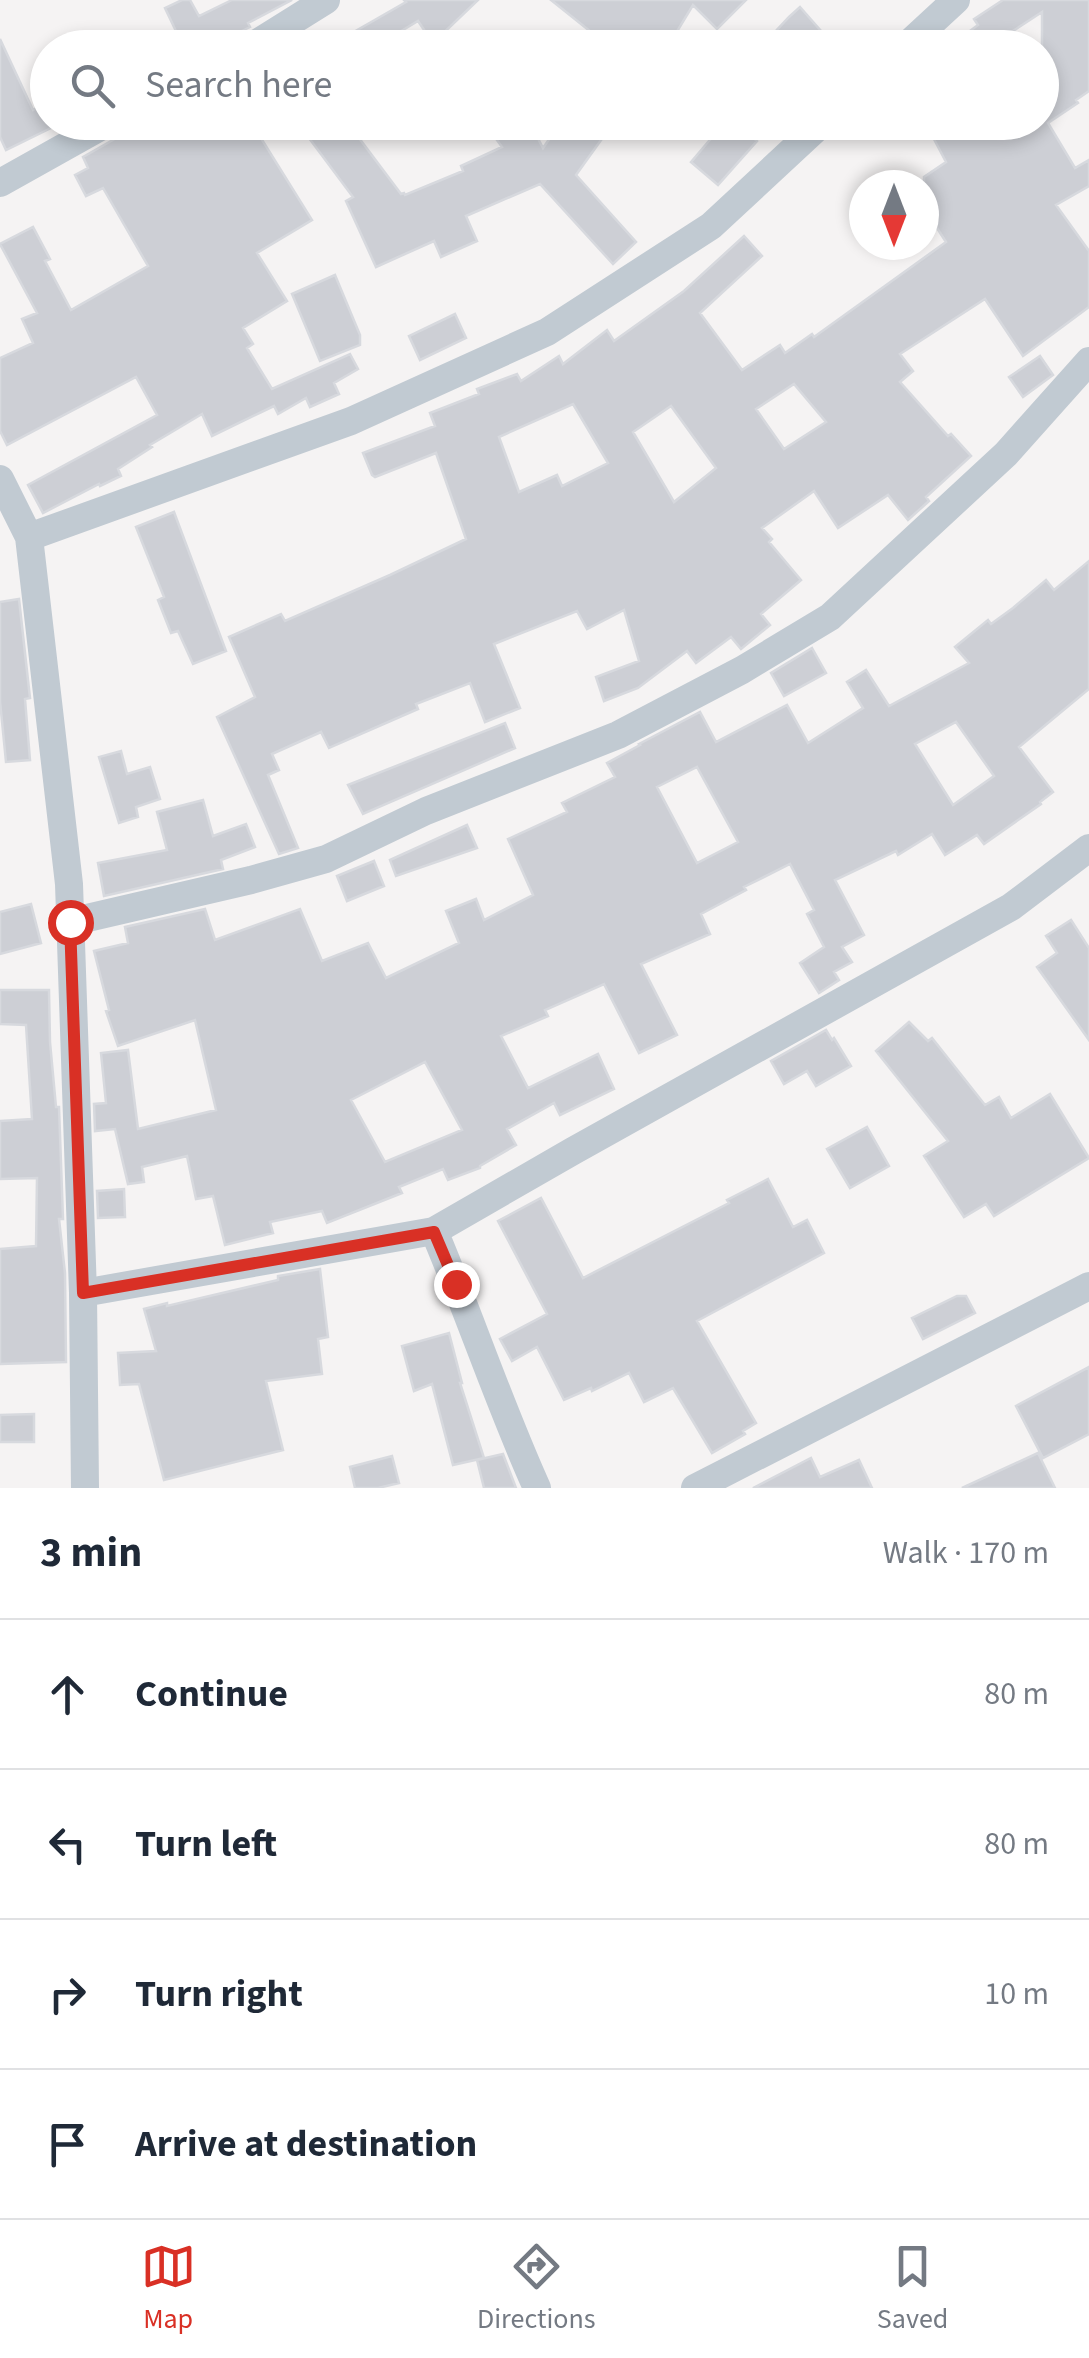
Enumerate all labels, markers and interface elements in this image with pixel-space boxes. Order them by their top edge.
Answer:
search box [30,30,1059,140]
icon: search [65,58,120,113]
text: Search here [145,58,332,112]
north arrow [849,170,939,260]
route start [48,900,94,946]
route end [434,1262,480,1308]
text: 3 min [40,1523,142,1583]
text: Walk · 170 m [883,1530,1049,1576]
icon: ahead [40,1667,95,1722]
text: Continue [135,1667,288,1721]
text: 80 m [984,1671,1049,1717]
icon: left [40,1817,95,1872]
text: Turn left [135,1817,277,1871]
text: 80 m [984,1821,1049,1867]
icon: right [40,1967,95,2022]
text: Turn right [135,1967,303,2021]
text: 10 m [984,1971,1049,2017]
icon: arrive [40,2117,95,2172]
text: Arrive at destination [135,2117,477,2171]
tab: Map [141,2239,196,2339]
tab: Directions [477,2239,596,2339]
tab: Saved [877,2239,948,2339]

